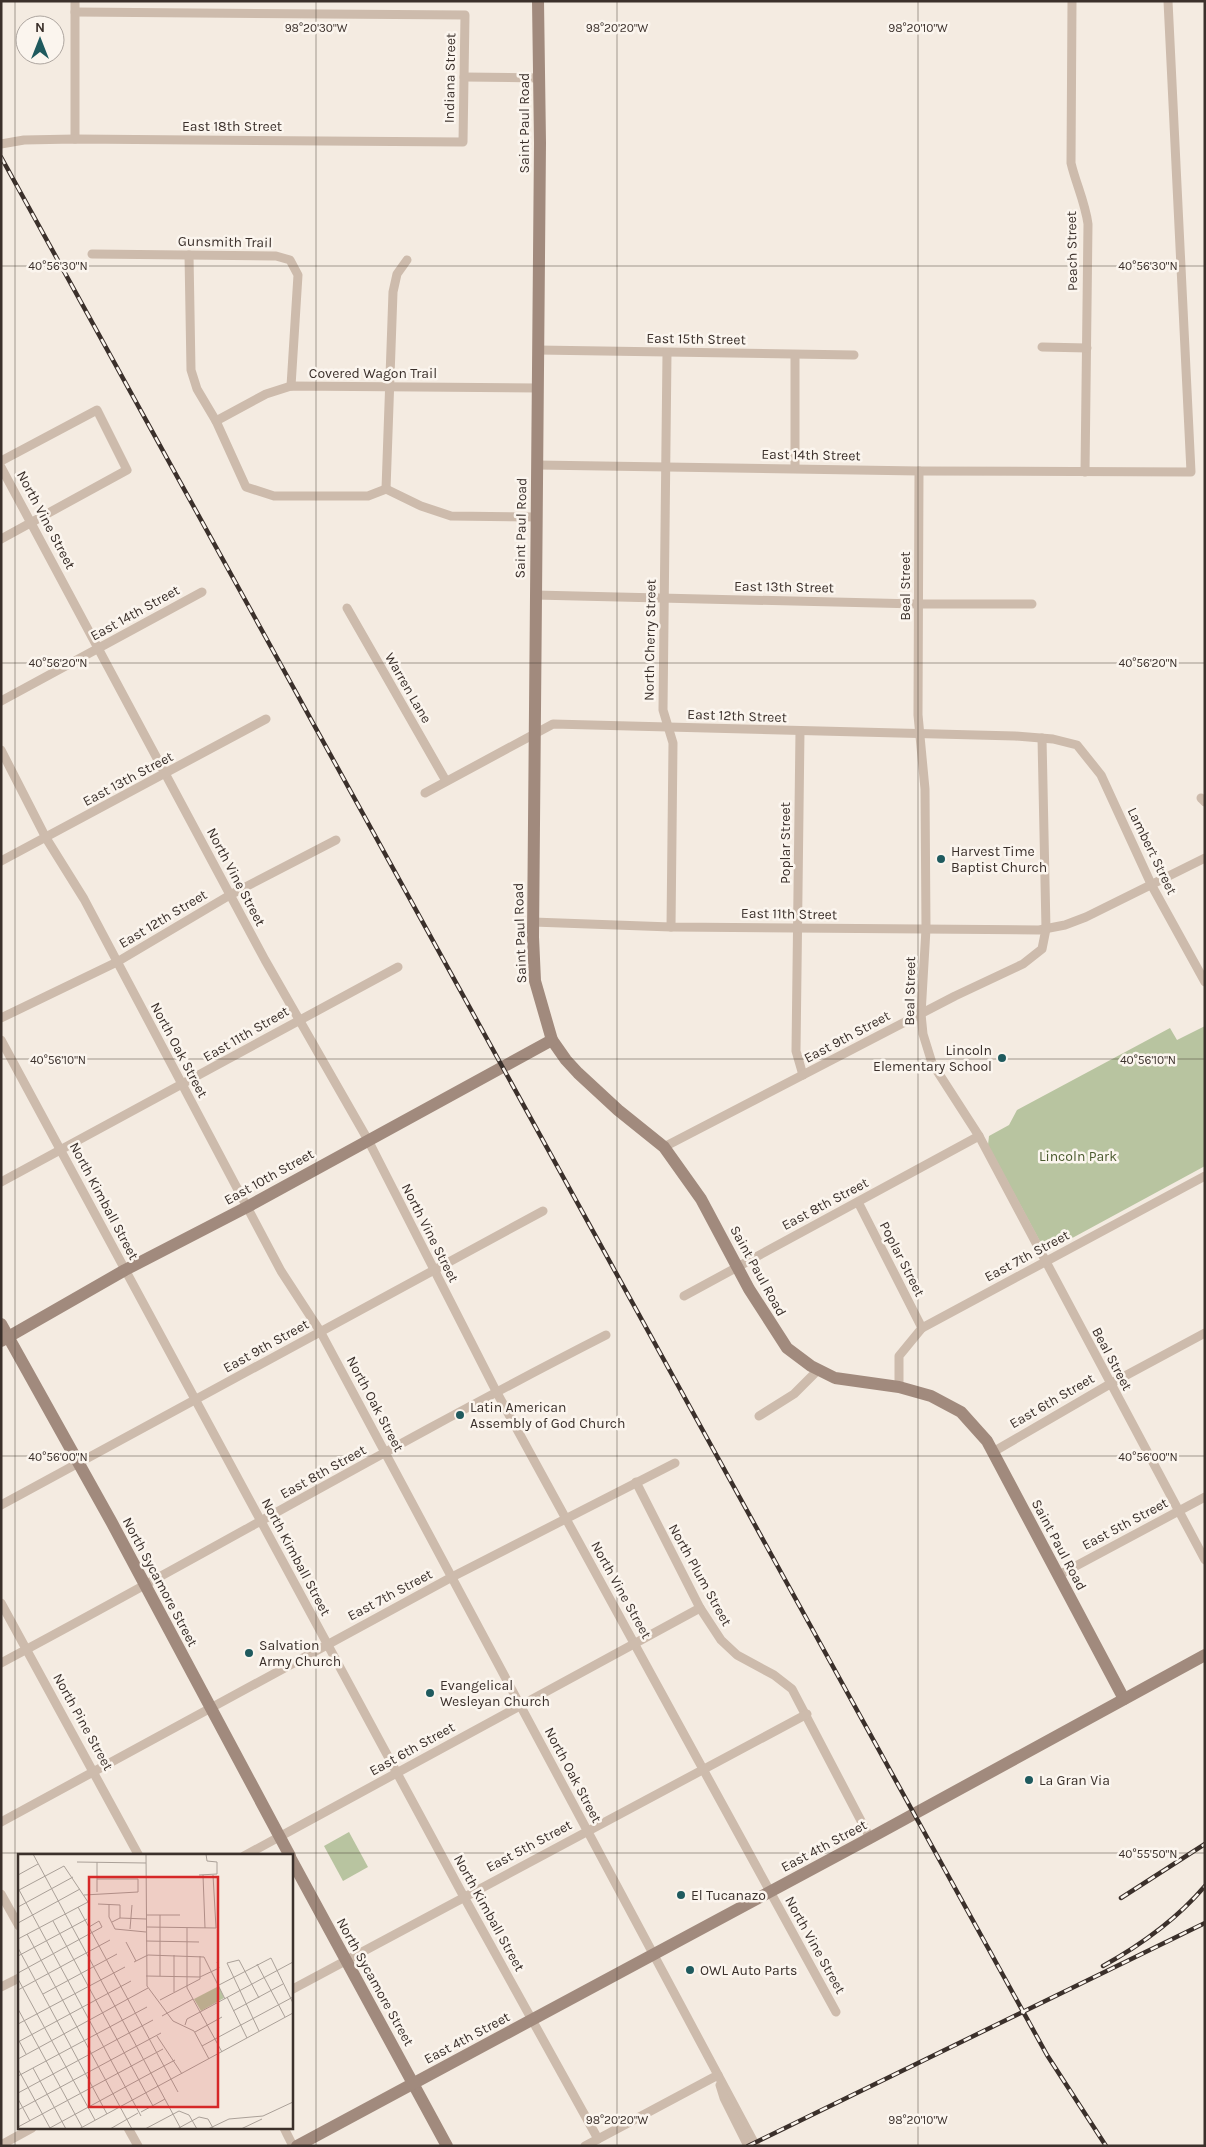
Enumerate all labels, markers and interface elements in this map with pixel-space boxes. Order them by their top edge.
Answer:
north arrow [15,15,65,65]
text: N [35,19,45,36]
text: 98°20'30"W [285,21,348,35]
text: 98°20'20"W [586,21,649,35]
text: 98°20'10"W [888,21,948,35]
street label: Indiana Street [441,33,459,123]
street label: Saint Paul Road [516,73,533,173]
street label: East 18th Street [182,118,282,135]
street label: Peach Street [1063,211,1081,291]
street label: Gunsmith Trail [178,233,272,251]
text: 40°56'30"N [28,259,88,273]
text: 40°56'30"N [1118,259,1178,273]
street label: East 15th Street [646,330,746,348]
street label: Covered Wagon Trail [309,365,437,382]
street label: East 14th Street [761,446,861,464]
street label: North Vine Street [13,468,79,572]
street label: Saint Paul Road [512,477,530,579]
street label: Beal Street [897,551,914,621]
street label: East 13th Street [734,578,834,596]
street label: North Cherry Street [640,579,660,701]
street label: East 14th Street [87,581,183,645]
street label: Warren Lane [381,650,435,726]
text: 40°56'20"N [28,656,88,670]
text: 40°56'20"N [1118,656,1178,670]
street label: East 12th Street [687,706,787,726]
street label: East 13th Street [80,748,176,810]
street label: Poplar Street [777,802,794,884]
street label: Lambert Street [1124,805,1180,897]
street label: North Vine Street [203,825,269,929]
place label: Harvest Time Baptist Church [951,843,1047,876]
marker: Harvest Time Baptist Church [935,853,947,865]
street label: Saint Paul Road [510,882,530,984]
street label: East 12th Street [116,886,210,952]
street label: East 11th Street [741,905,837,923]
street label: Beal Street [901,956,919,1026]
street label: North Oak Street [147,999,211,1101]
street label: East 11th Street [200,1003,292,1065]
street label: East 9th Street [801,1007,893,1067]
place label: Lincoln Elementary School [873,1042,992,1075]
marker: Lincoln Elementary School [996,1052,1008,1064]
text: 40°56'10"N [30,1053,86,1067]
text: 40°56'10"N [1120,1053,1176,1067]
street label: North Kimball Street [66,1139,142,1263]
street label: East 10th Street [221,1145,317,1209]
park label: Lincoln Park [1039,1148,1117,1165]
street label: East 8th Street [779,1174,871,1234]
street label: North Vine Street [398,1181,462,1285]
street label: Poplar Street [876,1219,928,1299]
street label: Saint Paul Road [726,1223,790,1319]
street label: East 7th Street [982,1227,1072,1285]
street label: East 9th Street [220,1316,312,1376]
street label: Beal Street [1088,1324,1136,1394]
street label: North Oak Street [343,1353,407,1455]
street label: East 6th Street [1007,1370,1097,1432]
place label: Latin American Assembly of God Church [470,1399,625,1432]
marker: Latin American Assembly of God Church [454,1409,466,1421]
street label: East 8th Street [277,1441,369,1503]
text: 40°56'00"N [28,1450,88,1464]
text: 40°56'00"N [1118,1450,1178,1464]
street label: East 5th Street [1079,1494,1171,1554]
street label: North Kimball Street [258,1495,334,1619]
street label: Saint Paul Road [1028,1497,1090,1593]
street label: North Sycamore Street [119,1514,201,1650]
street label: North Plum Street [665,1521,735,1629]
street label: North Vine Street [587,1538,655,1642]
street label: East 7th Street [345,1566,435,1624]
place label: Salvation Army Church [259,1637,341,1670]
marker: Salvation Army Church [243,1647,255,1659]
street label: North Pine Street [49,1670,117,1774]
place label: Evangelical Wesleyan Church [440,1677,550,1710]
marker: Evangelical Wesleyan Church [424,1687,436,1699]
street label: East 6th Street [366,1719,458,1779]
street label: North Oak Street [541,1724,605,1826]
place label: La Gran Via [1039,1772,1110,1789]
marker: La Gran Via [1023,1774,1035,1786]
street label: East 5th Street [483,1816,575,1876]
street label: East 4th Street [778,1816,870,1876]
text: 40°55'50"N [1119,1847,1177,1861]
street label: North Kimball Street [450,1852,528,1974]
inset map [18,1854,292,2130]
place label: El Tucanazo [691,1887,766,1904]
marker: El Tucanazo [675,1889,687,1901]
street label: North Vine Street [781,1893,849,1997]
street label: North Sycamore Street [333,1915,417,2049]
place label: OWL Auto Parts [700,1962,797,1979]
marker: OWL Auto Parts [684,1964,696,1976]
street label: East 4th Street [421,2008,513,2068]
text: 98°20'20"W [586,2113,649,2127]
text: 98°20'10"W [888,2113,948,2127]

